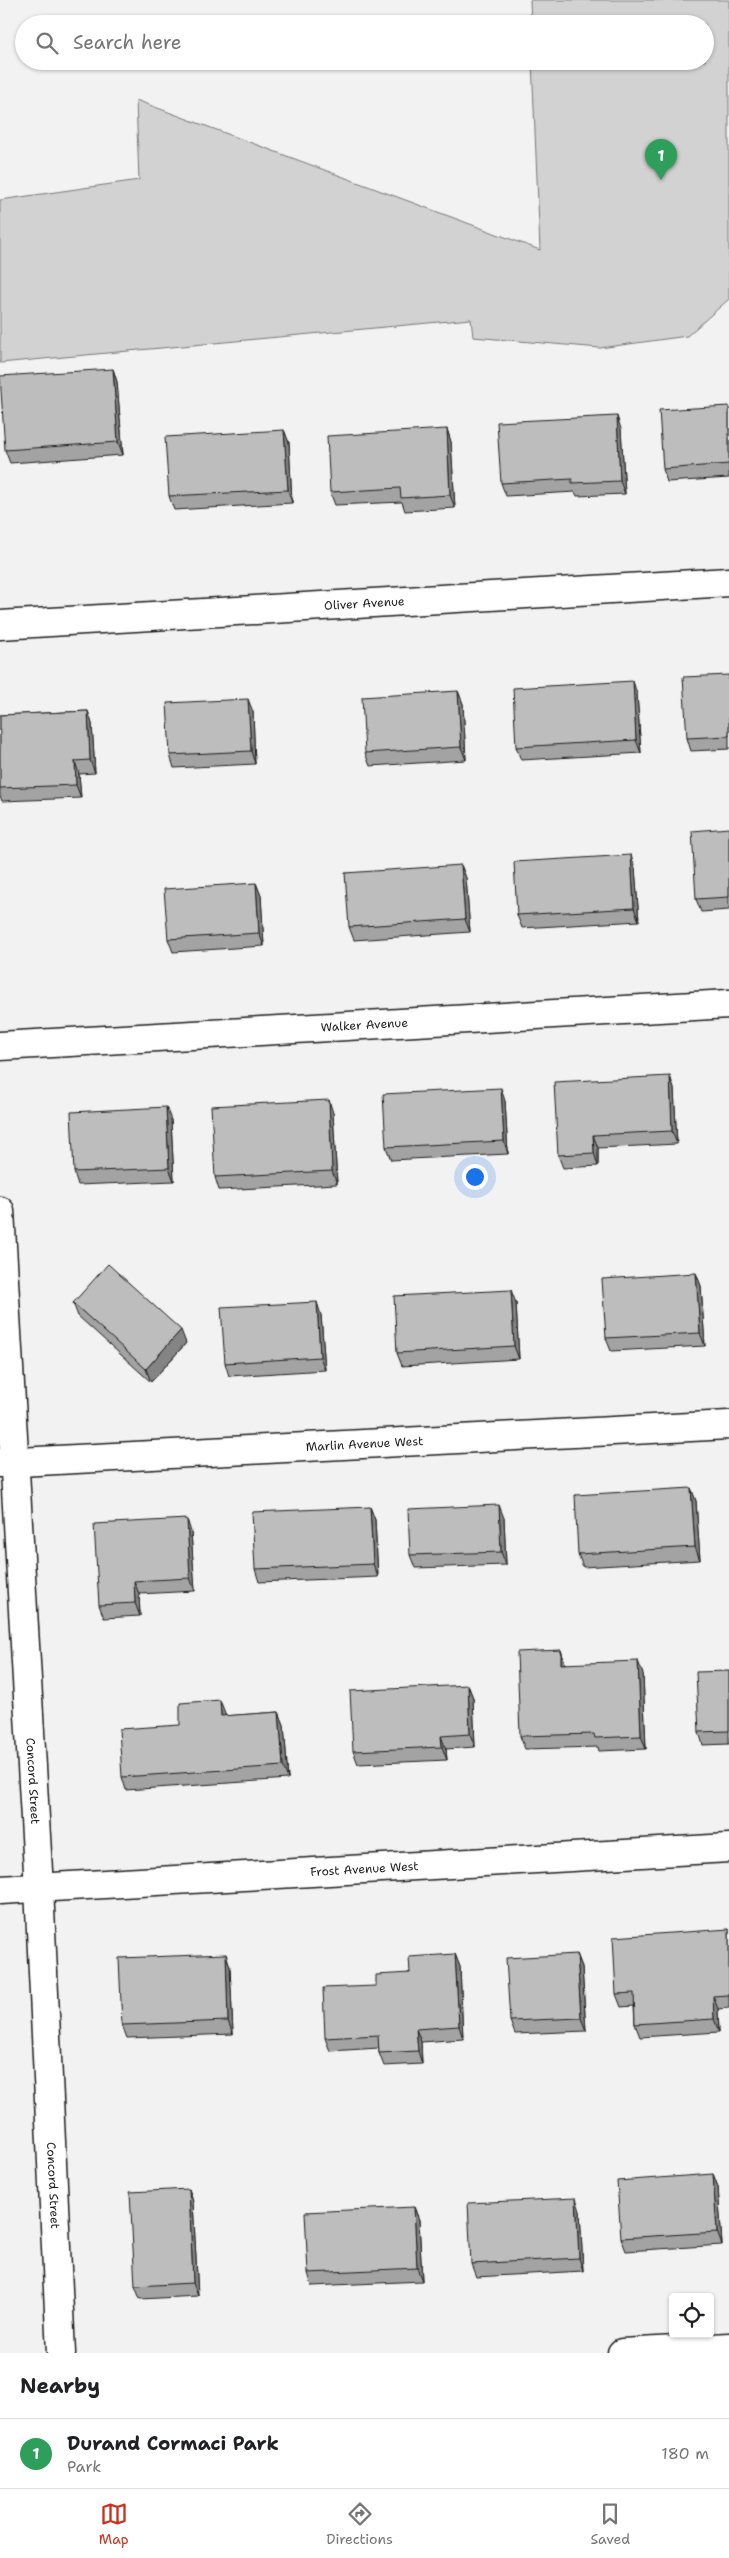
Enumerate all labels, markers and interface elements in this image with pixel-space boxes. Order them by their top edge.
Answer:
search box [15,15,714,70]
icon: search [33,29,61,57]
text: Search here [73,30,182,55]
pin: 1 [645,139,677,180]
street label: Oliver Avenue [324,593,405,614]
street label: Walker Avenue [320,1014,409,1036]
your location [462,1164,488,1190]
street label: Marlin Avenue West [305,1433,424,1455]
street label: Concord Street [22,1737,43,1825]
street label: Frost Avenue West [310,1858,419,1880]
street label: Concord Street [43,2142,63,2229]
map controls [669,2293,714,2338]
button: locate [669,2293,714,2338]
text: Nearby [20,2372,100,2400]
text: Durand Cormaci Park [67,2431,279,2456]
text: 1 [32,2443,40,2464]
text: 180 m [661,2443,709,2464]
text: Park [67,2456,101,2477]
tab: Map [99,2500,129,2548]
tab: Directions [326,2500,393,2548]
tab: Saved [591,2500,630,2548]

